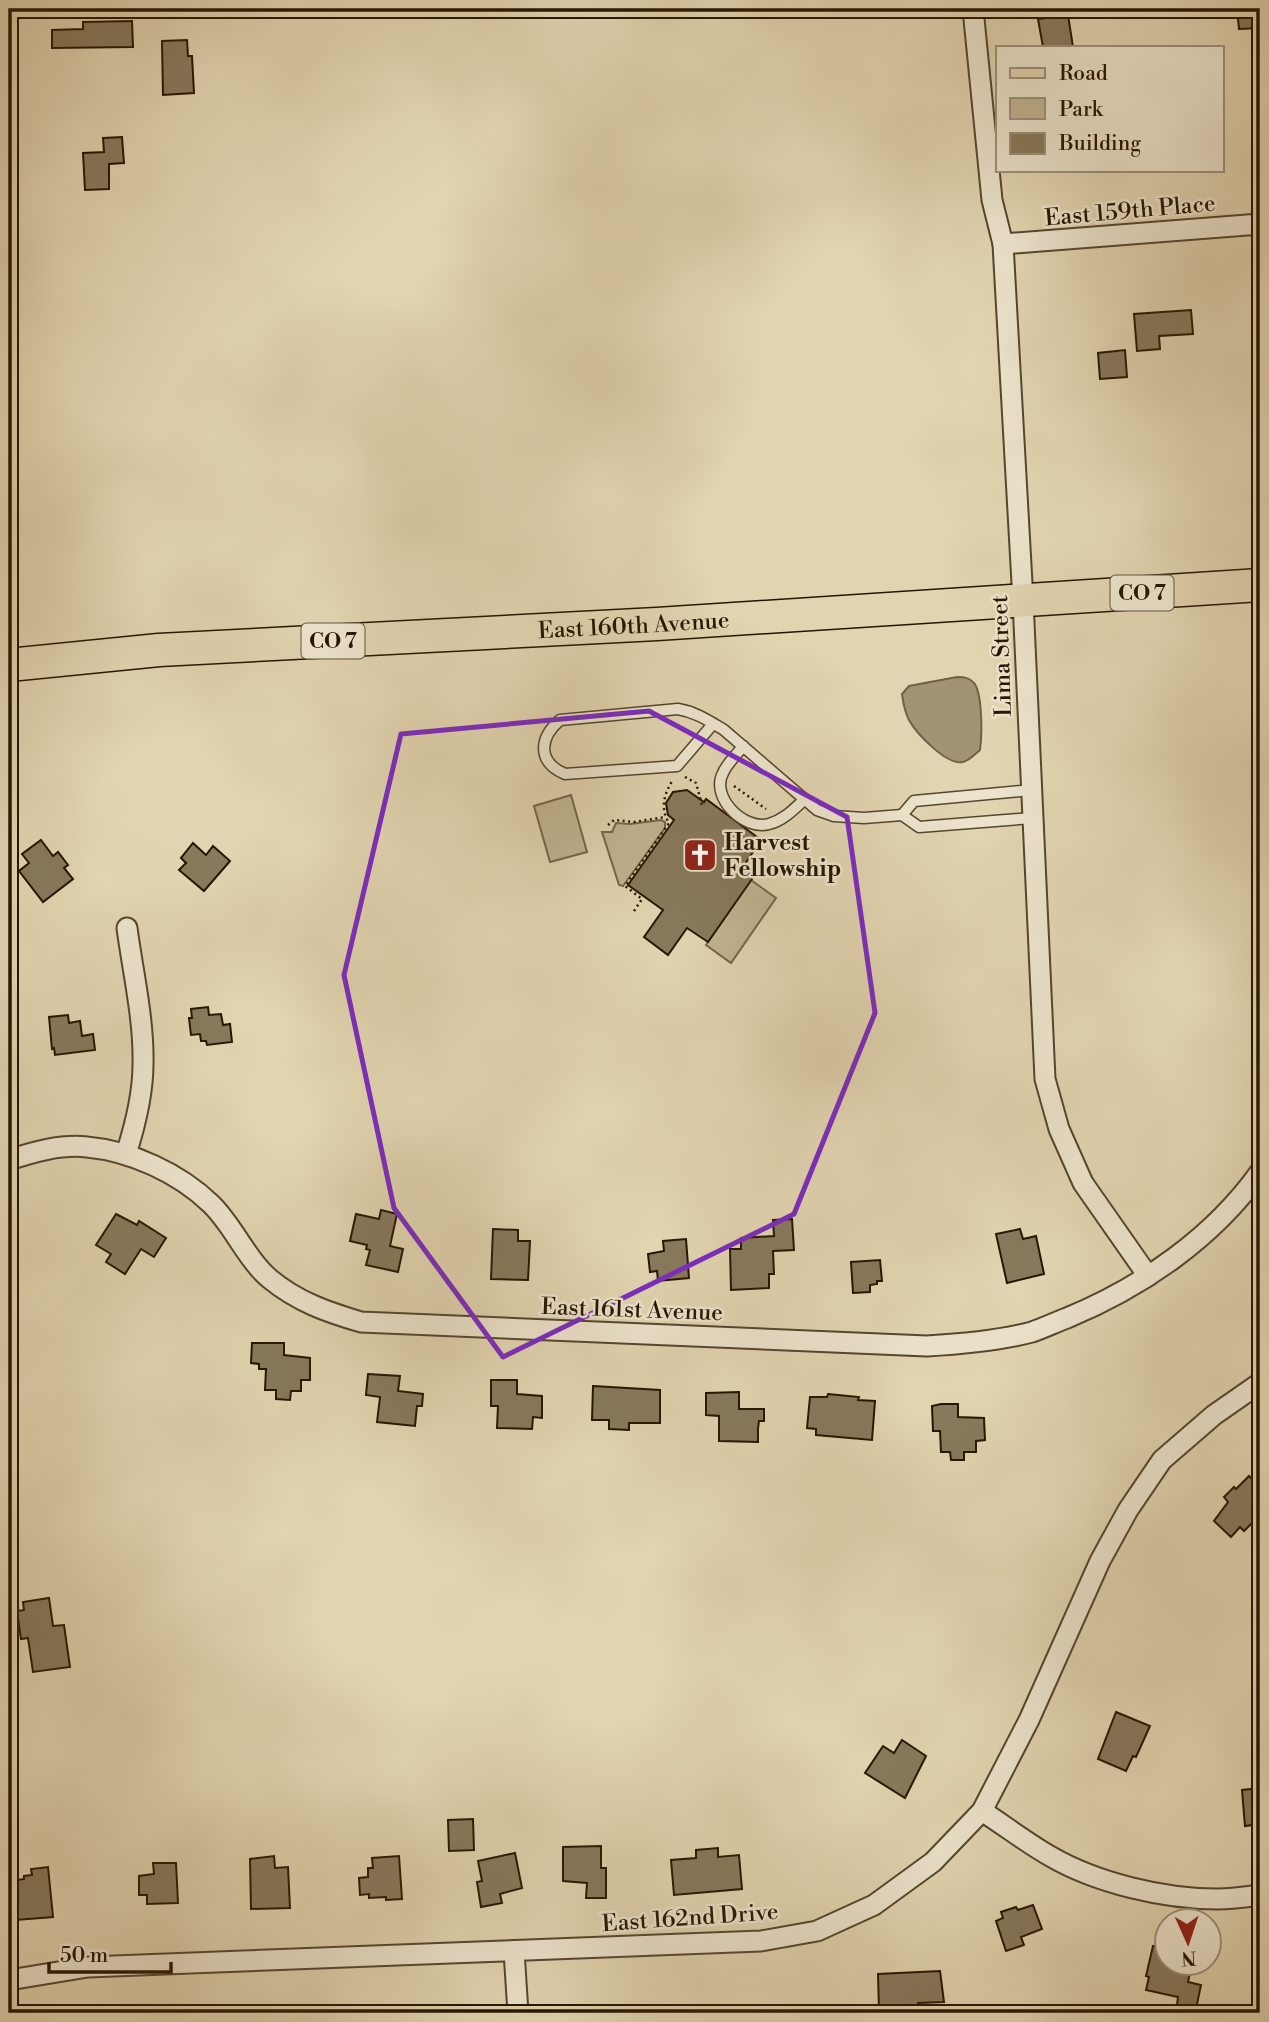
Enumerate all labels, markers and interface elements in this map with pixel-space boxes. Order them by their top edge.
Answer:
legend [996,46,1224,172]
text: Road [1059,61,1108,87]
text: Park [1059,97,1104,123]
text: Building [1058,131,1141,157]
street label: East 159th Place [1043,190,1217,232]
road number: CO 7 [1110,576,1174,610]
street label: Lima Street [986,595,1018,717]
street label: East 160th Avenue [537,606,730,645]
road number: CO 7 [302,624,364,658]
place label: Harvest Fellowship [724,829,841,883]
church icon: Harvest Fellowship [681,836,719,874]
street label: East 161st Avenue [541,1293,723,1327]
street label: East 162nd Drive [601,1898,779,1938]
north arrow [1154,1906,1224,1976]
scale bar [49,1931,172,1975]
text: 50 m [60,1943,108,1969]
text: N [1181,1946,1197,1970]

